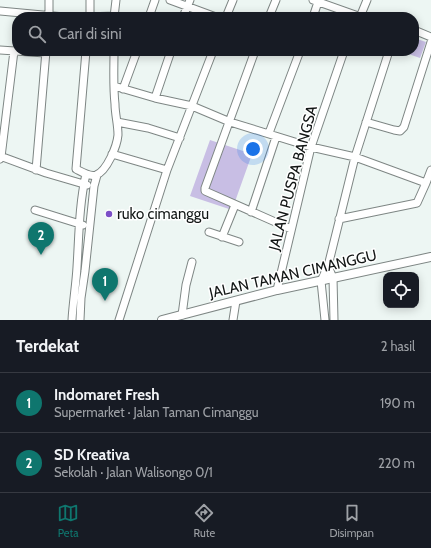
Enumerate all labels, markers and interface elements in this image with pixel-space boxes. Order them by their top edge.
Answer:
search box [12,12,419,56]
icon: search [26,23,48,45]
text: Cari di sini [58,25,122,43]
street label: JALAN PUSPA BANGSA [265,103,321,253]
your location [243,139,263,159]
place label: ruko cimanggu [117,205,209,223]
marker: ruko cimanggu [104,209,114,219]
pin: 2 [28,222,54,255]
street label: JALAN TAMAN CIMANGGU [206,246,379,302]
pin: 1 [92,268,118,301]
map controls [383,272,419,308]
button: locate [383,272,419,308]
text: Terdekat [16,336,79,356]
text: 2 hasil [381,338,415,354]
text: Indomaret Fresh [54,386,160,404]
text: 1 [27,395,31,411]
text: 190 m [380,395,415,411]
text: Supermarket · Jalan Taman Cimanggu [54,404,259,420]
text: SD Kreativa [54,446,130,464]
text: 2 [26,455,32,471]
text: 220 m [378,455,415,471]
text: Sekolah · Jalan Walisongo 0/1 [54,464,213,480]
tab: Peta [57,502,79,540]
tab: Rute [193,502,215,540]
tab: Disimpan [330,502,374,540]

